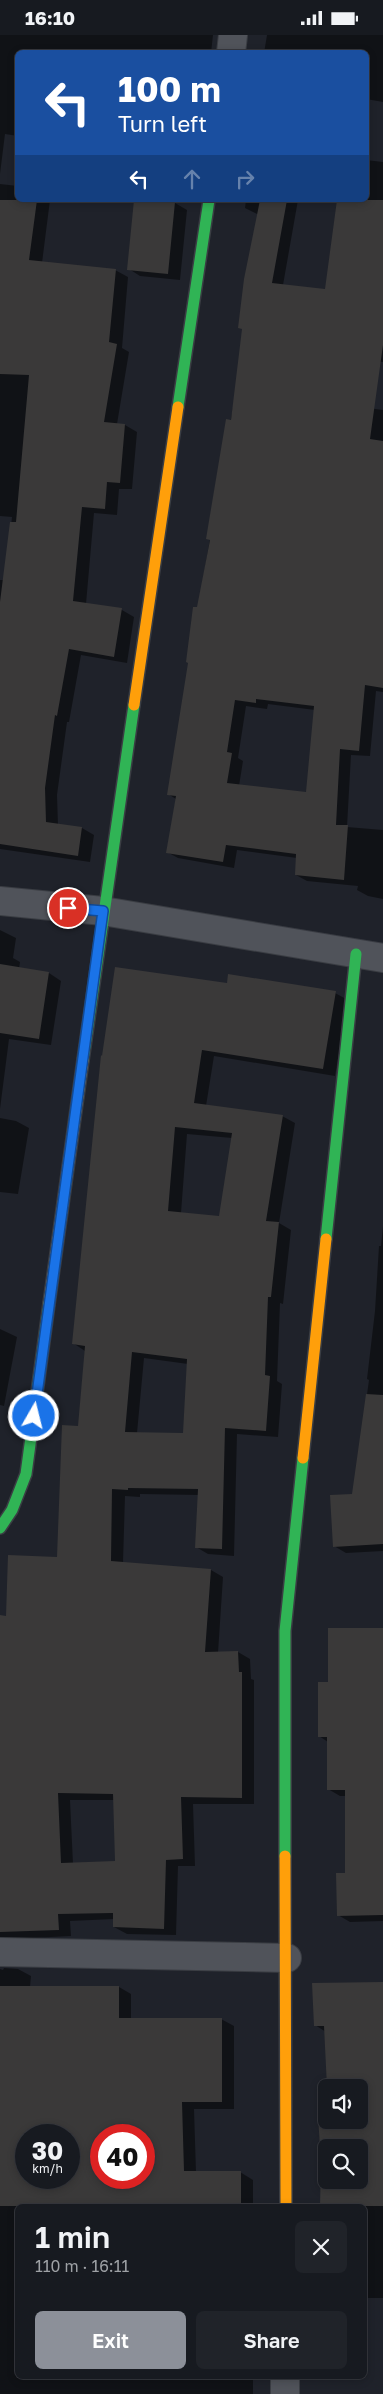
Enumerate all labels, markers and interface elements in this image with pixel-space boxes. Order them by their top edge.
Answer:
text: 16:10 [25,6,75,29]
text: 100 m [118,68,221,110]
icon: left [35,70,100,135]
text: Turn left [118,110,207,137]
icon: left [125,165,153,193]
icon: ahead [178,165,206,193]
icon: right [231,165,259,193]
pin [47,887,89,929]
icon: arrive [54,894,82,922]
position arrow [7,1389,59,1441]
map controls [318,2079,368,2189]
button: sound [318,2079,368,2129]
speed limit sign: 40 [90,2124,155,2189]
text: 30 [32,2135,63,2166]
button: search [318,2139,368,2189]
text: km/h [32,2161,63,2176]
text: 1 min [35,2219,110,2255]
button: close [295,2221,347,2273]
text: 110 m · 16:11 [35,2256,129,2276]
button: Exit [35,2311,186,2369]
button: Share [196,2311,347,2369]

